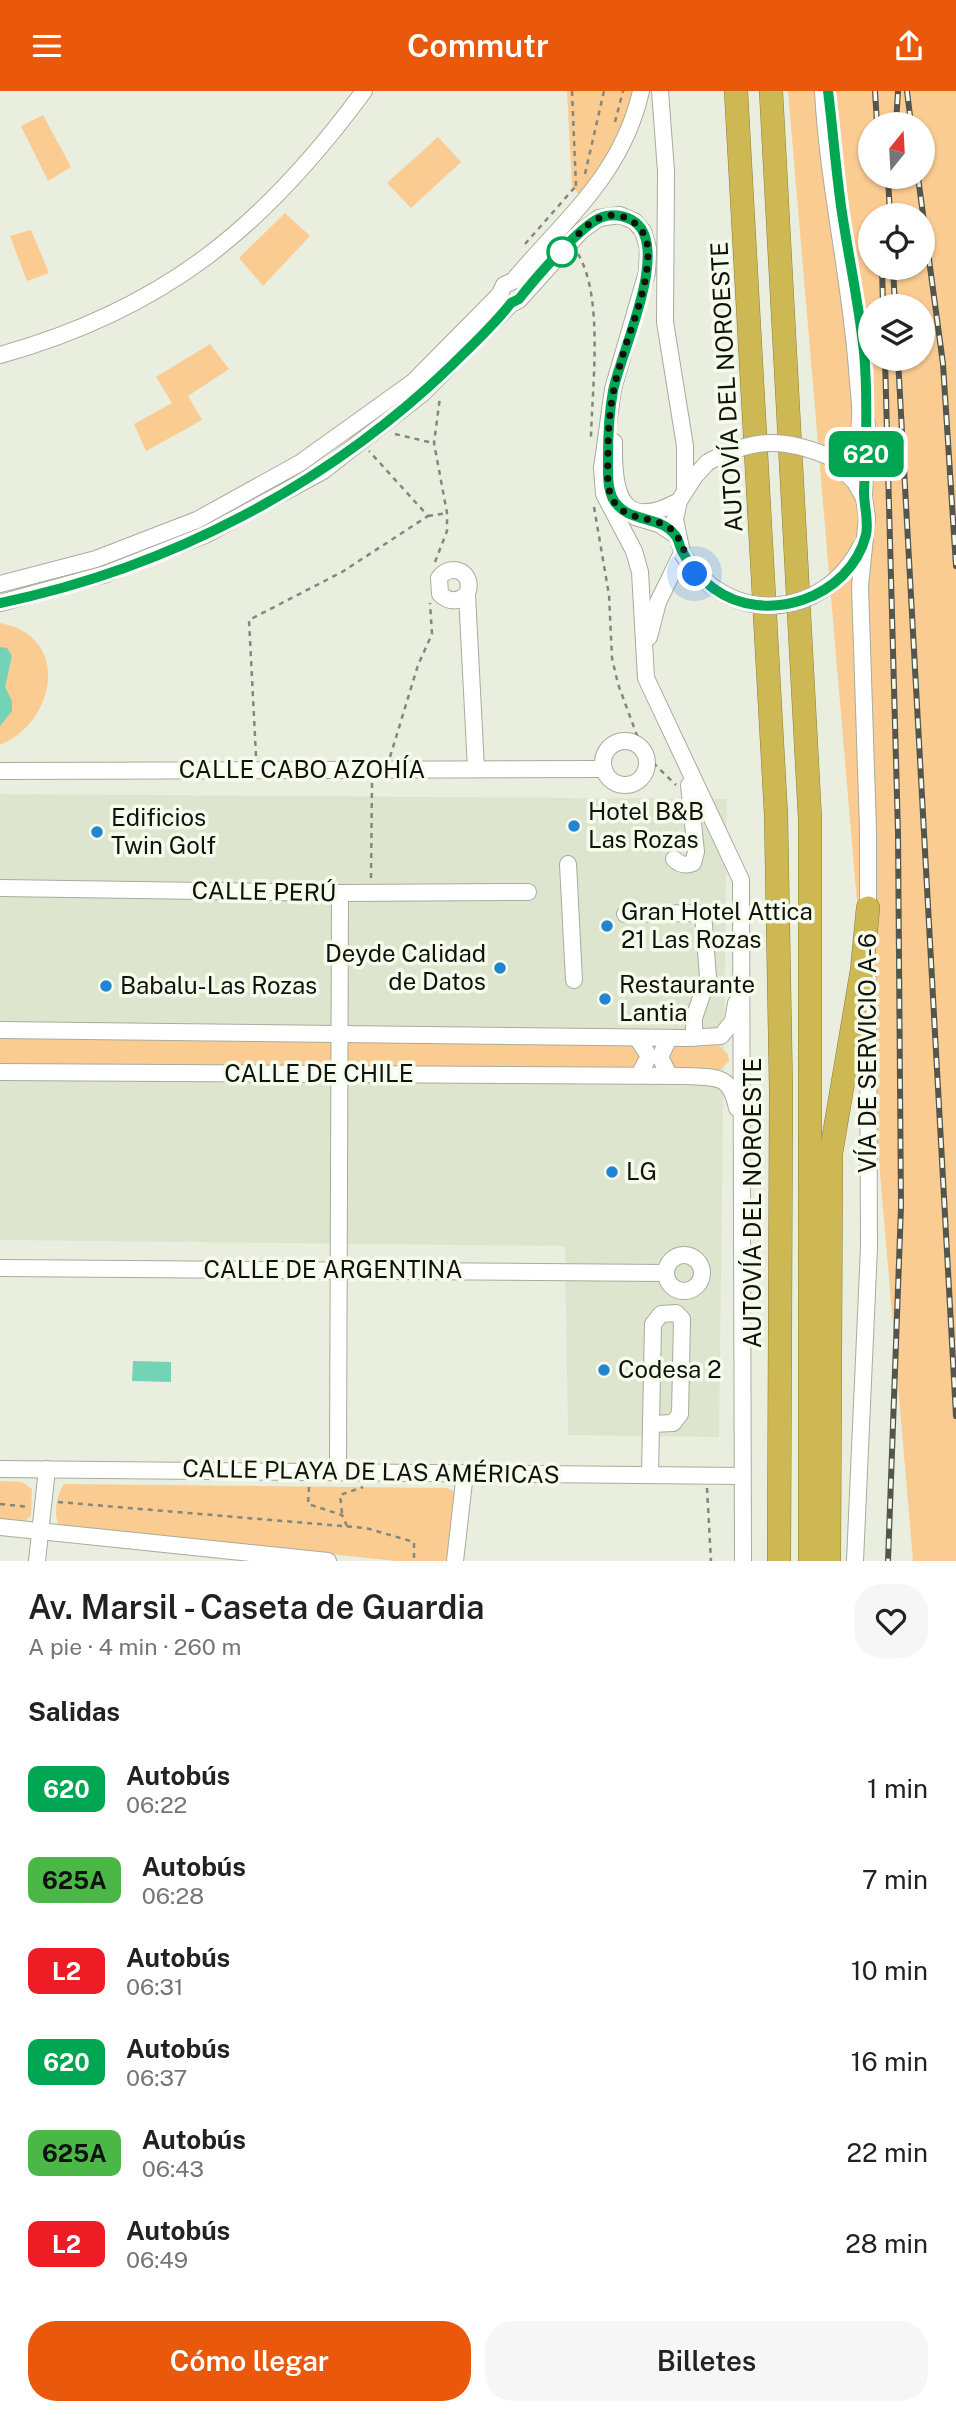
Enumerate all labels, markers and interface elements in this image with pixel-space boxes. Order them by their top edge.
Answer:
icon: menu [28,27,66,65]
text: Commutr [407,27,549,64]
icon: share [890,27,928,65]
north arrow [858,112,934,189]
map controls [858,112,935,371]
button: locate [858,203,935,280]
unlabelled marker [547,237,577,267]
street label: AUTOVÍA DEL NOROESTE [704,241,748,533]
button: layers [858,294,935,371]
line badge: 620 [826,431,906,477]
text: 620 [843,440,889,468]
your location [677,556,712,591]
street label: CALLE CABO AZOHÍA [179,755,425,783]
place label: Hotel B&B Las Rozas [588,797,704,853]
place label: Edificios Twin Golf [111,803,216,859]
marker: Hotel B&B Las Rozas [566,818,582,834]
marker: Edificios Twin Golf [89,824,105,840]
street label: CALLE PERÚ [191,876,337,906]
place label: Gran Hotel Attica 21 Las Rozas [621,897,813,953]
marker: Gran Hotel Attica 21 Las Rozas [599,918,615,934]
street label: VÍA DE SERVICIO A-6 [853,933,881,1173]
place label: Deyde Calidad de Datos [325,939,486,995]
marker: Deyde Calidad de Datos [492,960,508,976]
place label: Restaurante Lantia [619,970,755,1026]
place label: Babalu-Las Rozas [120,971,317,999]
marker: Babalu-Las Rozas [98,978,114,994]
marker: Restaurante Lantia [597,991,613,1007]
street label: AUTOVÍA DEL NOROESTE [738,1058,766,1348]
street label: CALLE DE CHILE [224,1059,414,1087]
place label: LG [626,1157,657,1185]
marker: LG [604,1164,620,1180]
street label: CALLE DE ARGENTINA [204,1255,463,1283]
place label: Codesa 2 [618,1355,722,1383]
marker: Codesa 2 [596,1362,612,1378]
street label: CALLE PLAYA DE LAS AMÉRICAS [182,1454,560,1488]
button: heart [854,1584,928,1658]
text: Av. Marsil - Caseta de Guardia [28,1588,485,1626]
text: A pie · 4 min · 260 m [28,1633,241,1660]
text: Salidas [28,1696,120,1727]
text: Autobús [126,1760,230,1791]
text: 1 min [867,1773,928,1804]
text: 620 [43,1775,90,1803]
text: 06:22 [126,1791,187,1818]
text: Autobús [142,1851,246,1882]
text: 7 min [862,1864,928,1895]
text: 625A [42,1866,107,1894]
text: 06:28 [142,1882,204,1909]
text: Autobús [126,1942,230,1973]
text: 10 min [851,1955,928,1986]
text: L2 [52,1957,81,1985]
text: 06:31 [126,1973,183,2000]
text: Autobús [126,2033,230,2064]
text: 16 min [851,2046,928,2077]
text: 620 [43,2048,90,2076]
text: 06:37 [126,2064,187,2091]
text: Autobús [142,2124,246,2155]
text: 22 min [847,2137,928,2168]
text: 625A [42,2139,107,2167]
text: 06:43 [142,2155,204,2182]
text: Autobús [126,2215,230,2246]
text: 28 min [845,2228,928,2259]
text: L2 [52,2230,81,2258]
text: 06:49 [126,2246,188,2273]
button: Cómo llegar [28,2321,471,2401]
button: Billetes [485,2321,928,2401]

